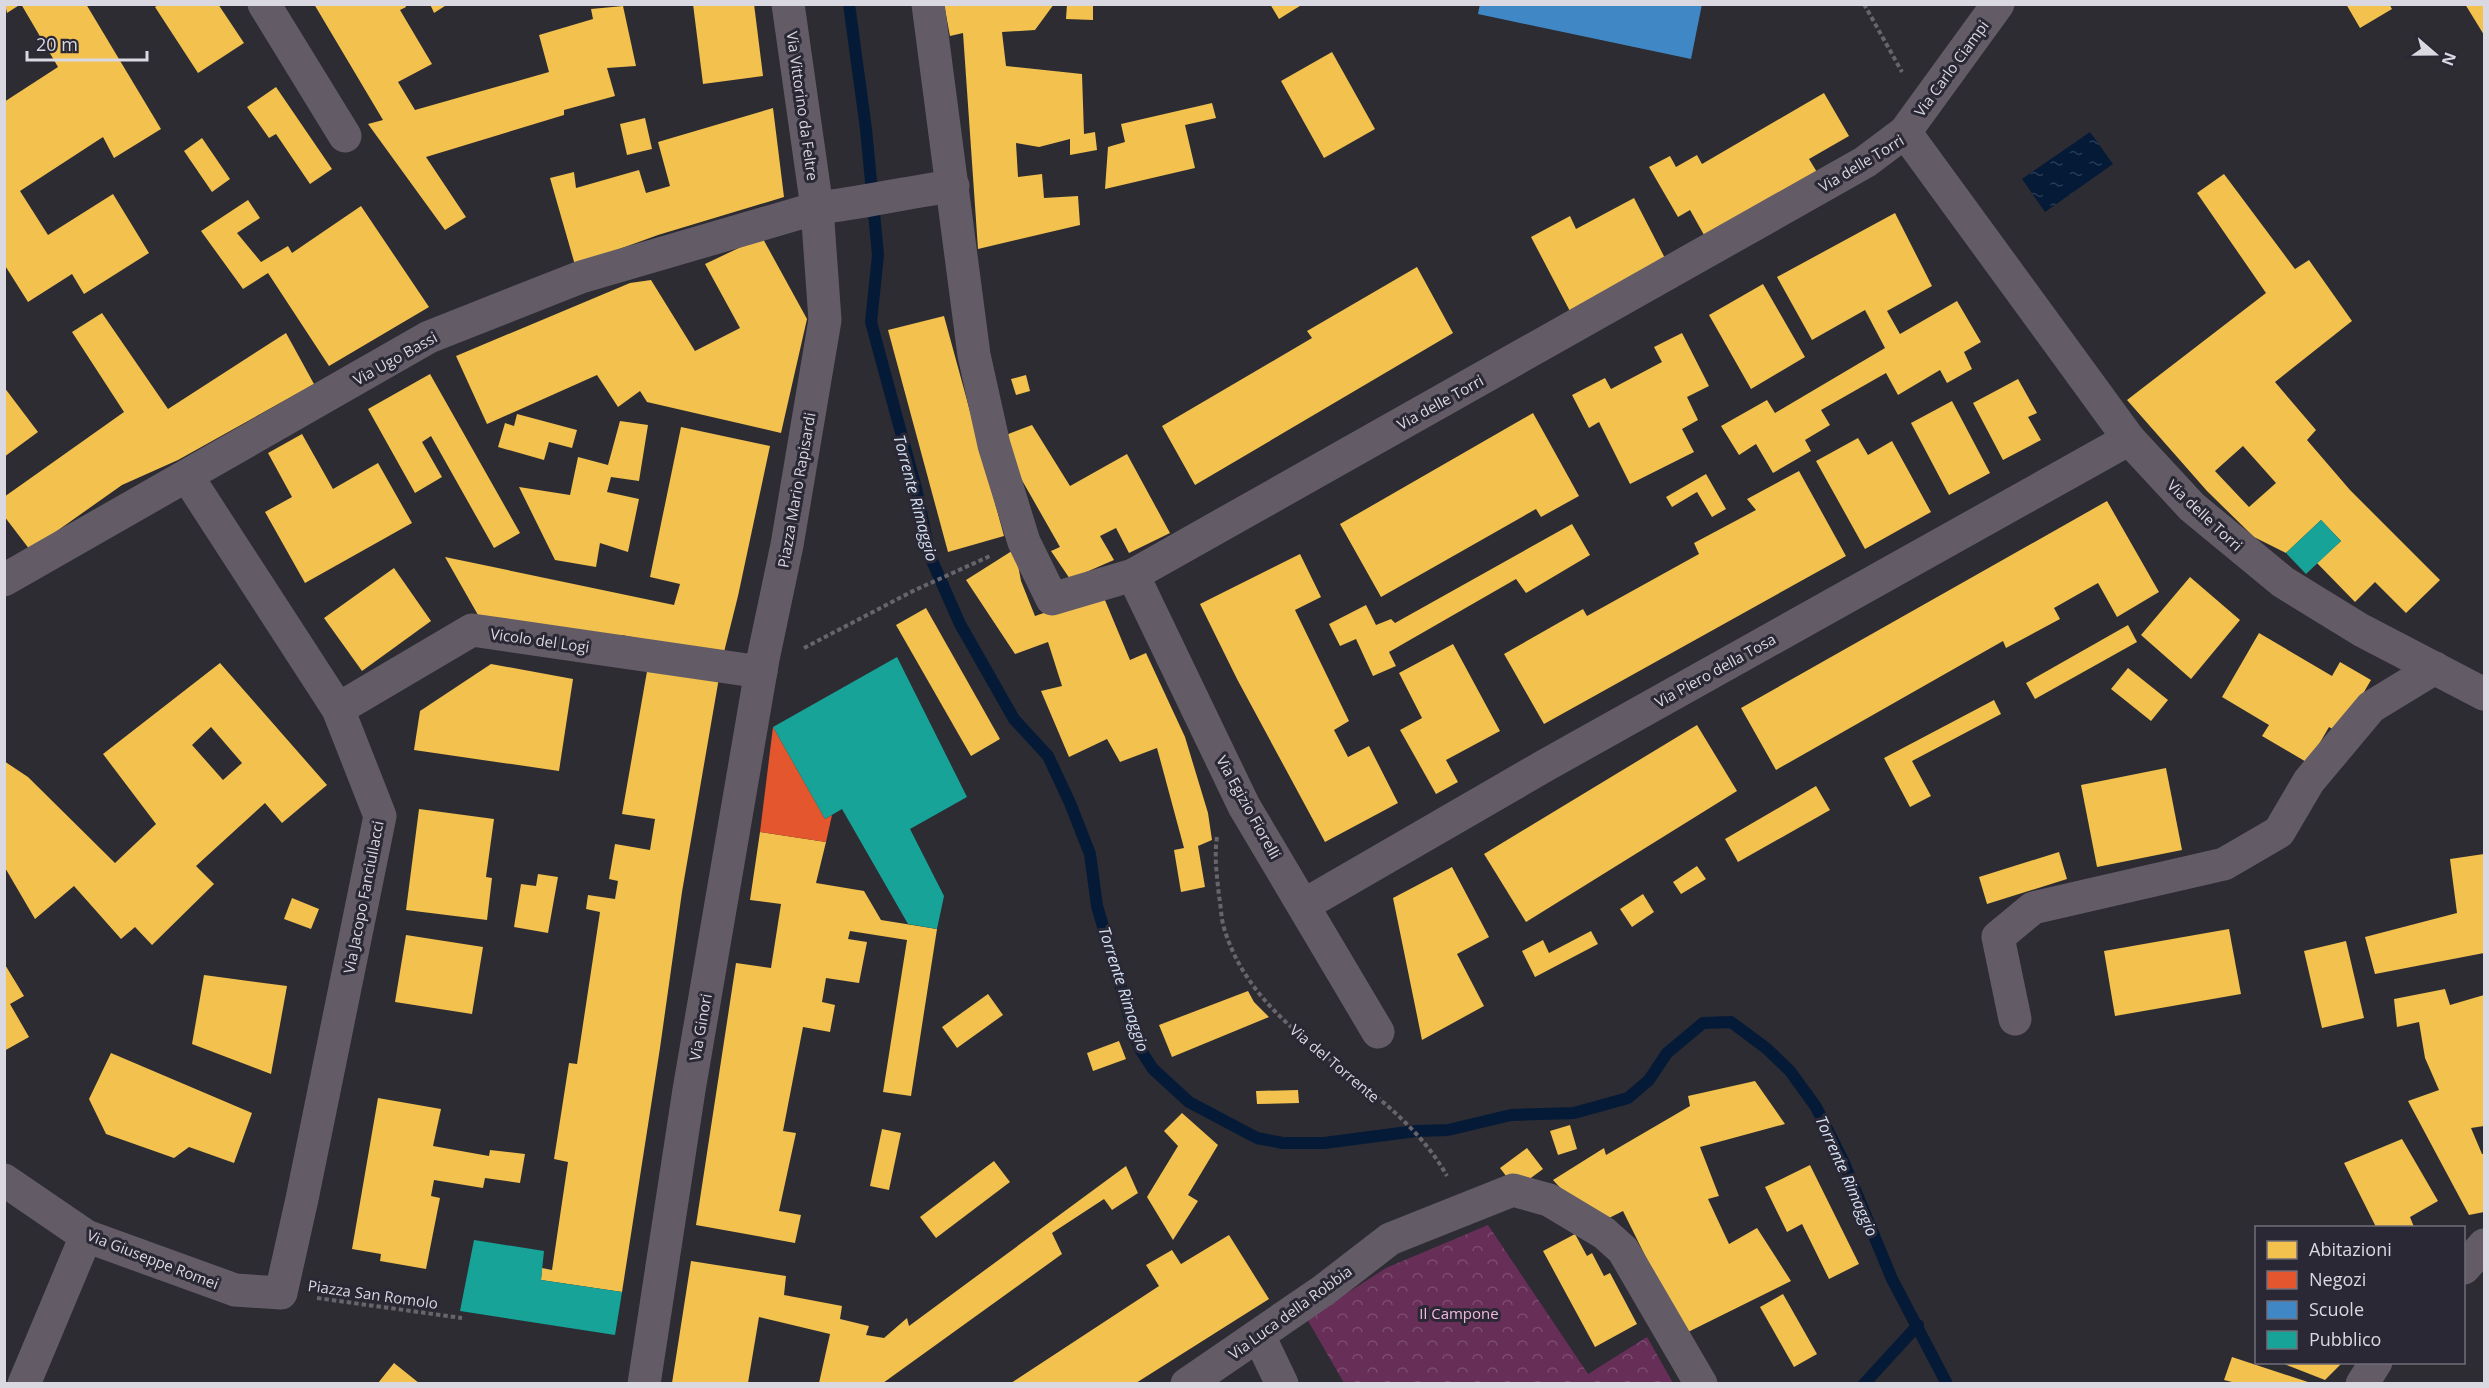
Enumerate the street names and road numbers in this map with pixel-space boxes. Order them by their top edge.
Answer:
street label: Via Carlo Ciampi [1909,16,1993,120]
street label: Via Vittorino da Feltre [783,30,823,182]
street label: Via delle Torri [1815,130,1907,196]
street label: Via Ugo Bassi [349,327,441,389]
street label: Via delle Torri [1393,370,1487,434]
street label: Piazza Mario Rapisardi [772,411,820,569]
street label: Via delle Torri [2163,475,2247,555]
street label: Vicolo del Logi [489,623,591,657]
street label: Via Piero della Tosa [1651,628,1779,712]
street label: Via Egizio Fiorelli [1212,752,1286,862]
street label: Via Jacopo Fanciullacci [338,819,388,975]
street label: Via Ginori [684,992,716,1062]
street label: Via del Torrente [1286,1020,1384,1106]
street label: Via Giuseppe Romei [84,1225,222,1293]
street label: Via Luca della Robbia [1224,1261,1356,1363]
street label: Piazza San Romolo [307,1275,439,1313]

